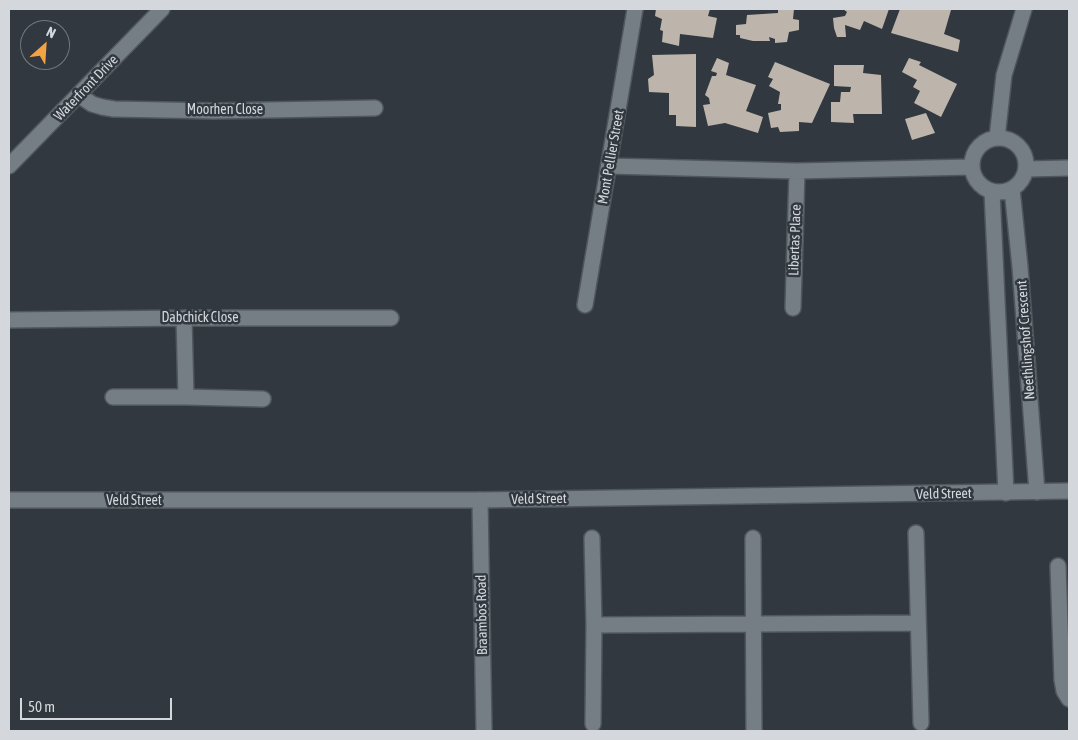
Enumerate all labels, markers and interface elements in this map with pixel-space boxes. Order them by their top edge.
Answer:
north arrow [20,20,70,70]
text: N [44,23,58,41]
street label: Waterfront Drive [50,52,122,124]
street label: Moorhen Close [187,102,263,118]
street label: Mont Pellier Street [594,108,628,206]
street label: Libertas Place [785,204,805,276]
street label: Neethlingshof Crescent [1013,280,1039,400]
street label: Dabchick Close [161,310,239,326]
street label: Veld Street [916,485,972,503]
street label: Veld Street [511,490,567,508]
street label: Veld Street [106,493,162,509]
street label: Braambos Road [473,575,491,655]
scale bar [22,688,175,720]
text: 50 m [28,698,55,715]

